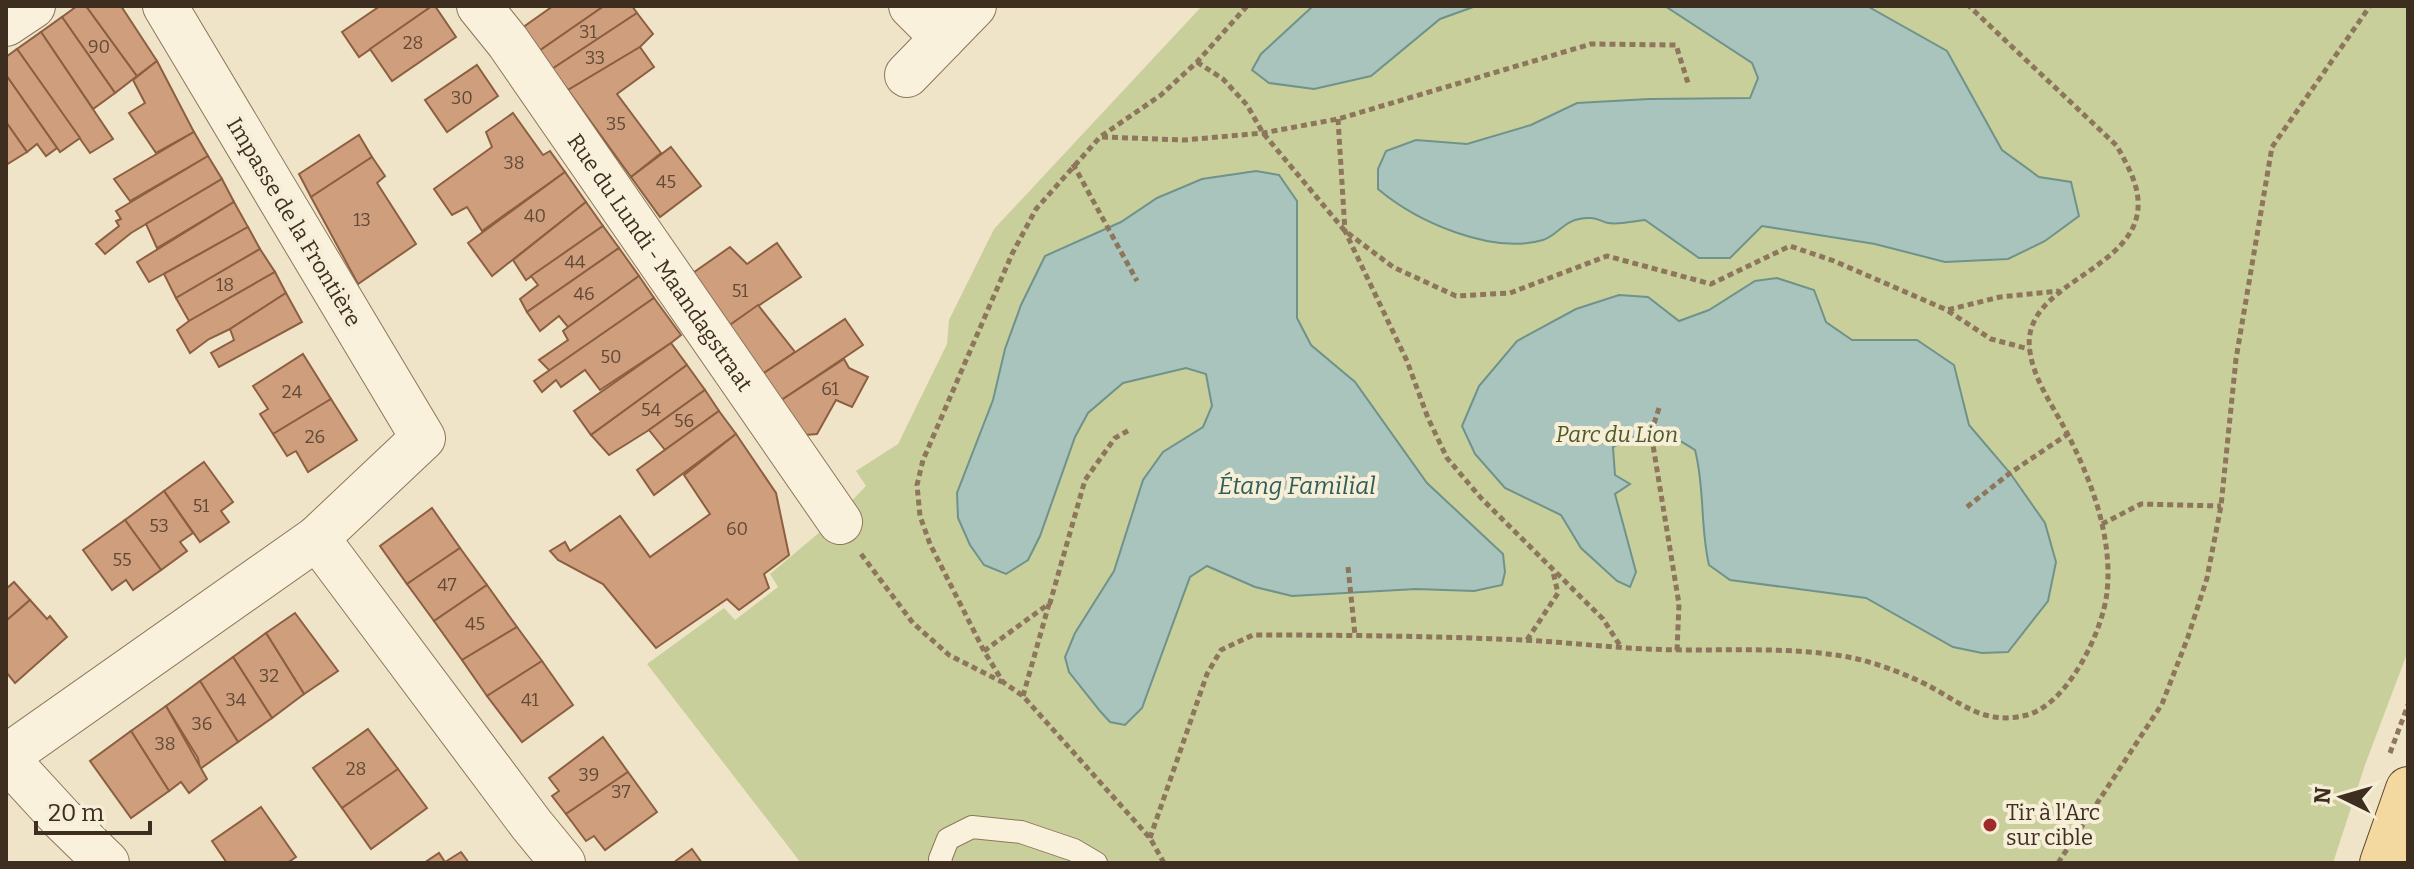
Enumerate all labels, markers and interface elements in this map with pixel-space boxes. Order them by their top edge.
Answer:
house number: 31 [579,21,597,43]
house number: 28 [403,32,423,54]
house number: 90 [88,36,110,58]
house number: 33 [585,47,605,69]
house number: 30 [451,87,473,109]
street label: Impasse de la Frontière [221,113,367,331]
house number: 35 [606,113,626,135]
street label: Rue du Lundi - Maandagstraat [562,128,759,396]
house number: 38 [503,152,525,174]
house number: 45 [656,171,676,193]
house number: 40 [524,205,546,227]
house number: 13 [353,209,371,231]
house number: 44 [564,251,586,273]
house number: 18 [216,274,234,296]
house number: 51 [732,280,749,302]
house number: 46 [573,283,595,305]
house number: 50 [600,346,622,368]
house number: 61 [821,378,840,400]
house number: 24 [282,381,303,403]
house number: 54 [641,399,662,421]
house number: 56 [674,410,694,432]
park label: Parc du Lion [1556,421,1678,448]
house number: 26 [305,426,325,448]
water label: Étang Familial [1218,471,1376,500]
house number: 51 [193,495,210,517]
house number: 53 [149,515,169,537]
house number: 60 [726,518,748,540]
house number: 55 [112,549,132,571]
house number: 47 [437,574,457,596]
house number: 45 [465,613,485,635]
house number: 32 [259,665,279,687]
house number: 34 [226,689,247,711]
house number: 41 [521,689,540,711]
house number: 36 [192,713,212,735]
house number: 38 [154,733,176,755]
north arrow [2302,757,2382,837]
house number: 28 [346,758,366,780]
house number: 39 [579,764,599,786]
house number: 37 [611,781,631,803]
scale bar [36,785,150,835]
text: N [2308,786,2337,805]
text: 20 m [48,799,104,827]
place label: Tir à l'Arc sur cible [2006,799,2100,851]
marker: Tir à l'Arc sur cible [1981,816,1999,834]

